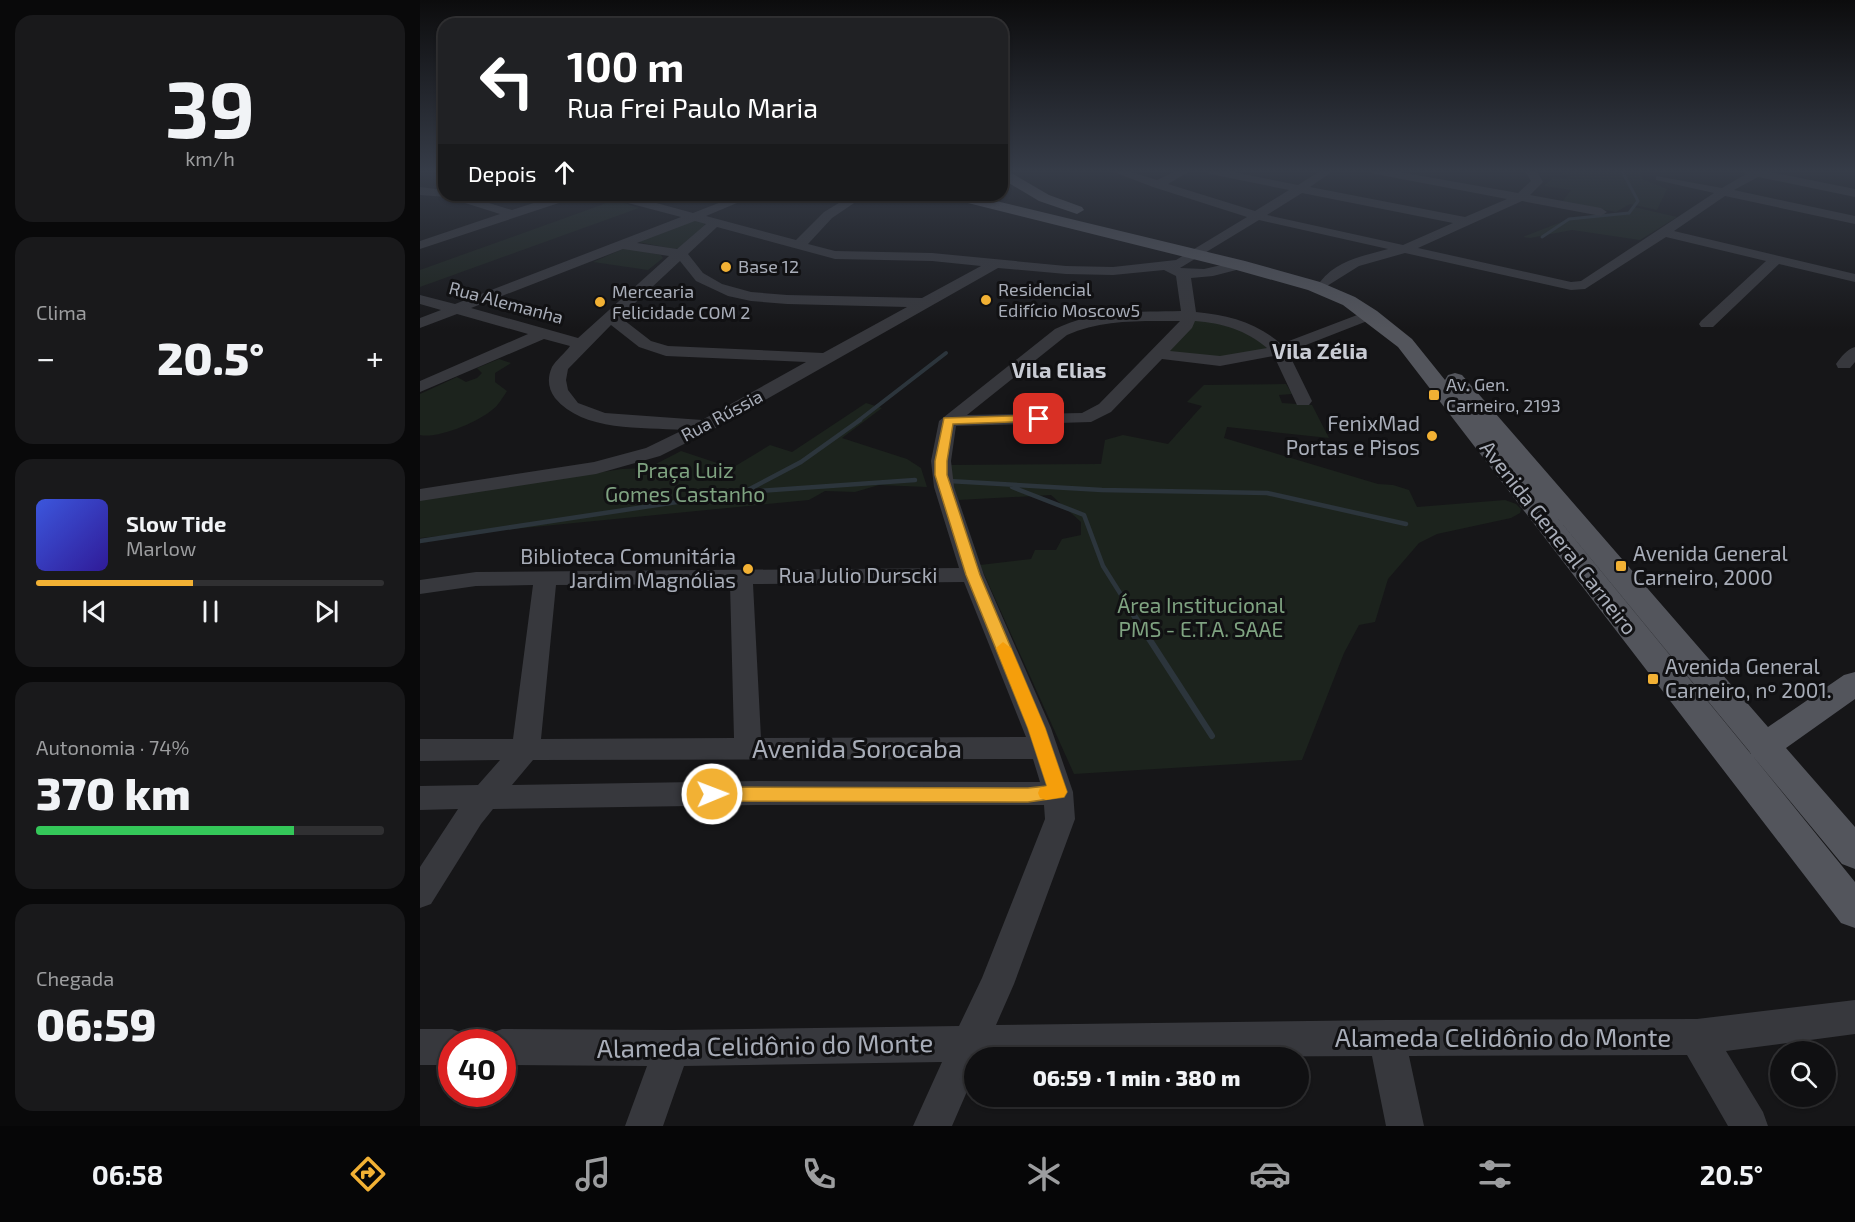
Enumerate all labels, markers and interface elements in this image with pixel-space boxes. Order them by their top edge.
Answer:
text: 100 m [567,40,684,90]
icon: left [468,42,546,120]
text: 39 [165,60,255,154]
text: Rua Frei Paulo Maria [567,91,818,123]
text: km/h [185,146,235,170]
icon: ahead [548,156,581,189]
text: Depois [468,160,536,186]
place label: Base 12 [738,255,799,277]
marker: Base 12 [719,260,733,274]
street label: Rua Alemanha [447,276,566,328]
place label: Residencial Edifício Moscow5 [998,278,1140,321]
place label: Mercearia Felicidade COM 2 [612,280,750,323]
marker: Residencial Edifício Moscow5 [979,293,993,307]
marker: Mercearia Felicidade COM 2 [593,295,607,309]
text: Clima [36,300,87,324]
text: 20.5° [157,330,264,384]
text: − [36,337,55,377]
text: + [366,337,384,377]
district label: Vila Zélia [1272,337,1368,363]
district label: Vila Elias [1012,356,1106,382]
place label: Av. Gen. Carneiro, 2193 [1446,373,1561,416]
street label: Rua Rússia [677,384,766,446]
marker: Av. Gen. Carneiro, 2193 [1427,388,1441,402]
pin [1013,393,1064,444]
icon: arrive [1022,402,1055,435]
place label: FenixMad Portas e Pisos [1286,410,1420,459]
marker: FenixMad Portas e Pisos [1425,429,1439,443]
street label: Avenida General Carneiro [1476,435,1643,639]
park label: Praça Luiz Gomes Castanho [605,457,765,506]
text: Slow Tide [126,510,226,536]
text: Marlow [126,536,196,560]
place label: Avenida General Carneiro, 2000 [1633,540,1788,589]
place label: Biblioteca Comunitária Jardim Magnólias [520,543,736,592]
marker: Avenida General Carneiro, 2000 [1614,559,1628,573]
marker: Biblioteca Comunitária Jardim Magnólias [741,562,755,576]
street label: Rua Julio Durscki [778,562,938,587]
park label: Área Institucional PMS - E.T.A. SAAE [1117,592,1286,641]
icon: previous [78,595,111,628]
icon: pause [194,595,227,628]
icon: next [310,595,343,628]
place label: Avenida General Carneiro, nº 2001. [1665,653,1832,702]
marker: Avenida General Carneiro, nº 2001. [1646,672,1660,686]
street label: Avenida Sorocaba [752,732,962,763]
text: Autonomia · 74% [36,735,189,759]
position arrow [680,762,744,826]
text: 370 km [36,765,191,819]
text: Chegada [36,966,114,990]
text: 06:59 [36,996,156,1050]
street label: Alameda Celidônio do Monte [1335,1021,1671,1052]
street label: Alameda Celidônio do Monte [596,1026,934,1063]
speed limit sign: 40 [438,1029,516,1107]
map controls [1770,1041,1836,1107]
button: search [1770,1041,1836,1107]
text: 06:59 · 1 min · 380 m [1033,1064,1240,1090]
icon: directions [347,1153,389,1195]
icon: music [572,1153,614,1195]
icon: phone [798,1153,840,1195]
icon: climate [1023,1153,1065,1195]
icon: car [1249,1153,1291,1195]
icon: filters [1474,1153,1516,1195]
text: 06:58 [92,1158,163,1190]
text: 20.5° [1700,1158,1763,1190]

